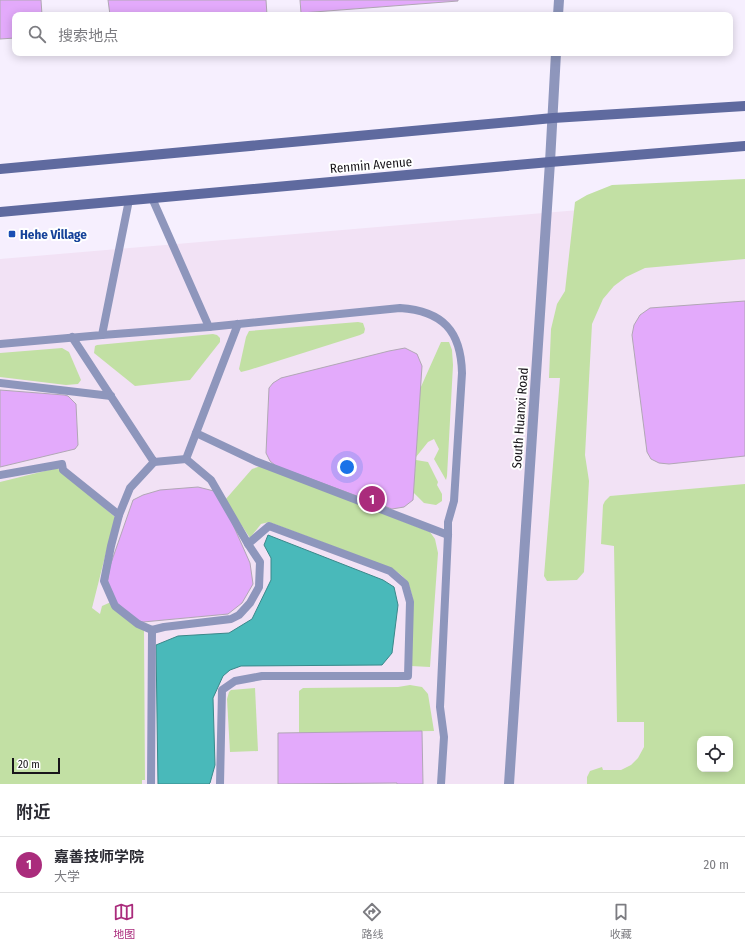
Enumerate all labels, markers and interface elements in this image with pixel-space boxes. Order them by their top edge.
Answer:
search box [12,12,733,56]
icon: search [26,23,48,45]
text: 搜索地点 [58,27,118,45]
street label: Renmin Avenue [329,154,413,176]
place label: Hehe Village [20,227,87,242]
marker: Hehe Village [7,229,17,239]
street label: South Huanxi Road [509,367,531,469]
your location [337,457,357,477]
pin: 1 [359,484,385,514]
map controls [697,736,733,772]
button: locate [697,736,733,772]
scale bar [12,756,60,775]
text: 20 m [18,758,40,771]
text: 附近 [16,802,50,823]
text: 嘉善技师学院 [54,848,144,866]
text: 1 [26,857,32,872]
text: 20 m [703,857,729,872]
text: 大学 [54,869,80,884]
tab: 地图 [113,901,135,941]
tab: 路线 [361,901,383,941]
tab: 收藏 [610,901,632,941]

